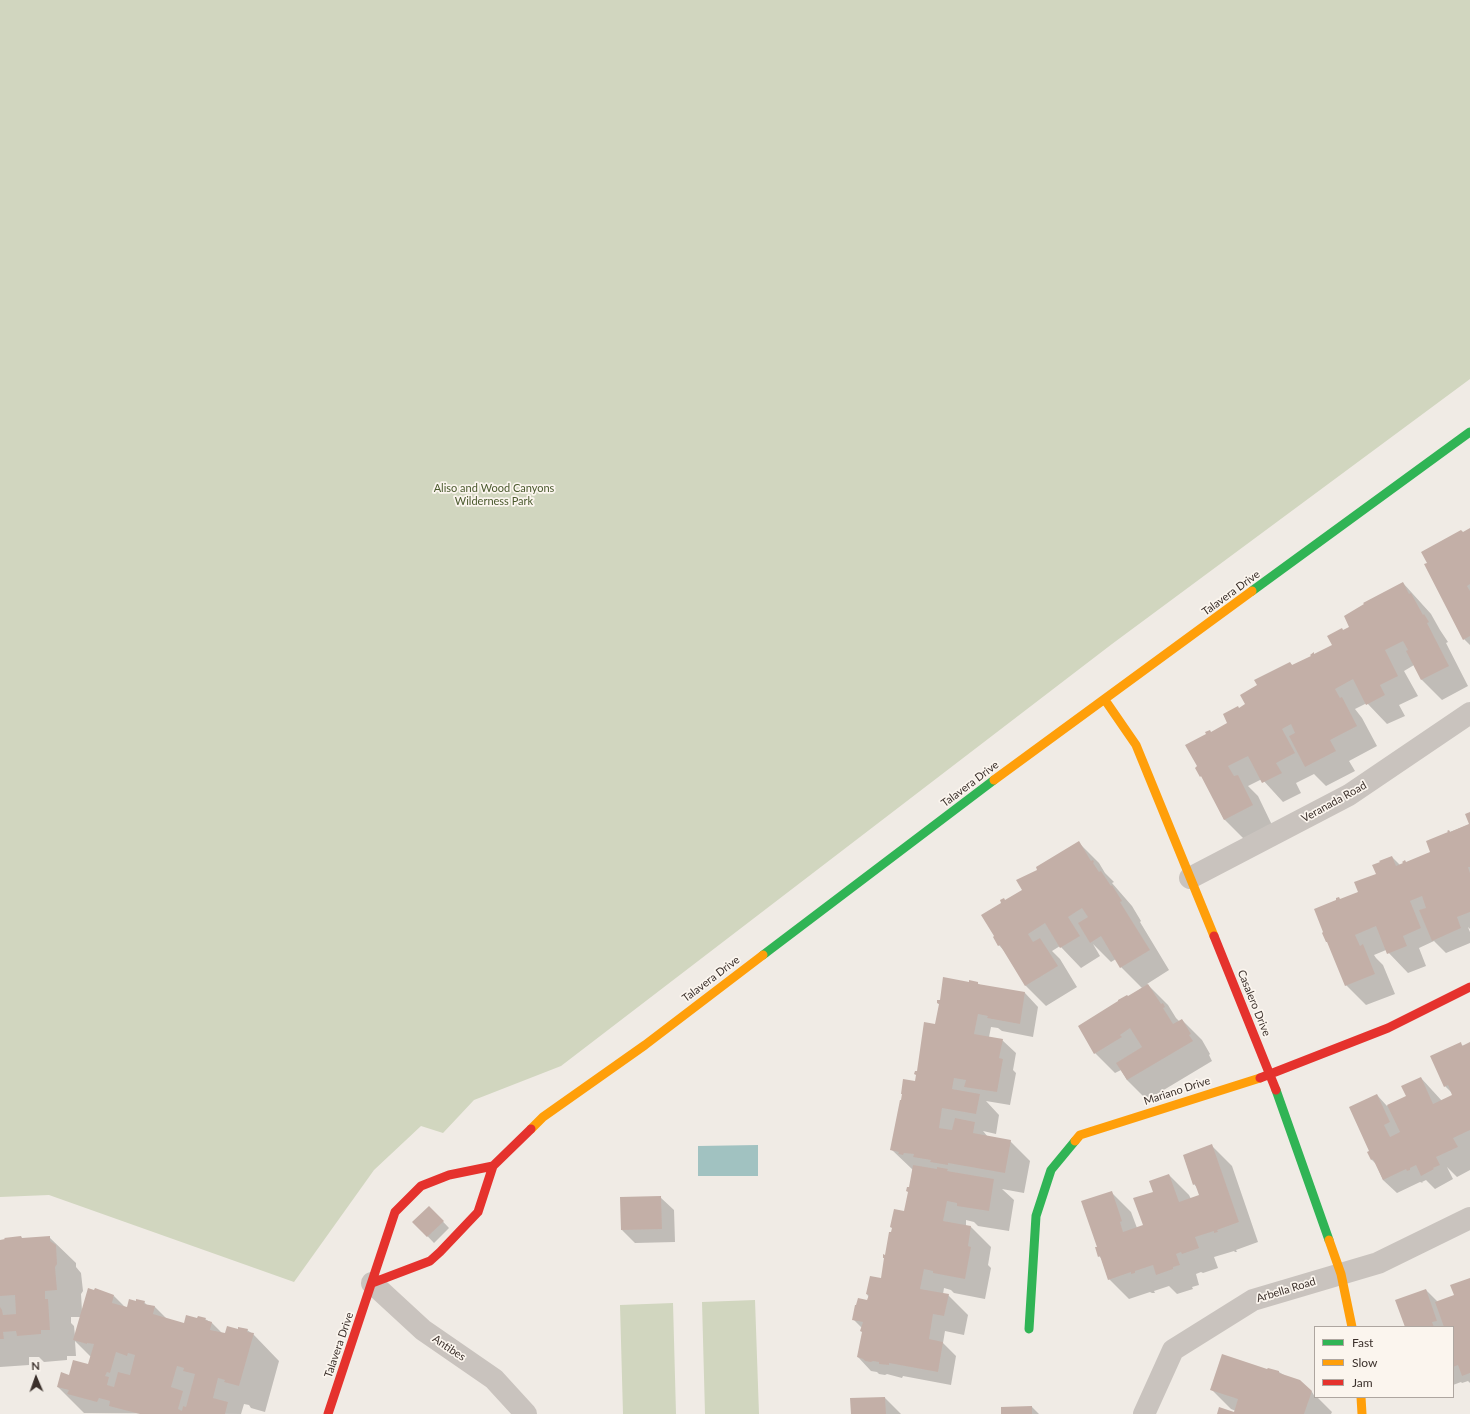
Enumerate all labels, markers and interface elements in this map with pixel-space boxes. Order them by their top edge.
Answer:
park label: Aliso and Wood Canyons Wilderness Park [434,481,554,507]
street label: Talavera Drive [1199,568,1263,618]
street label: Talavera Drive [939,758,1001,810]
street label: Veranada Road [1299,779,1369,825]
street label: Talavera Drive [680,953,742,1005]
street label: Casalero Drive [1235,968,1273,1038]
street label: Mariano Drive [1142,1074,1212,1108]
street label: Arbella Road [1255,1275,1317,1305]
street label: Talavera Drive [322,1311,356,1379]
legend [1314,1326,1454,1398]
street label: Antibes [430,1332,468,1364]
text: Fast [1352,1335,1373,1350]
text: Slow [1352,1355,1377,1370]
north arrow [16,1358,56,1398]
text: N [31,1359,40,1372]
text: Jam [1352,1375,1373,1390]

